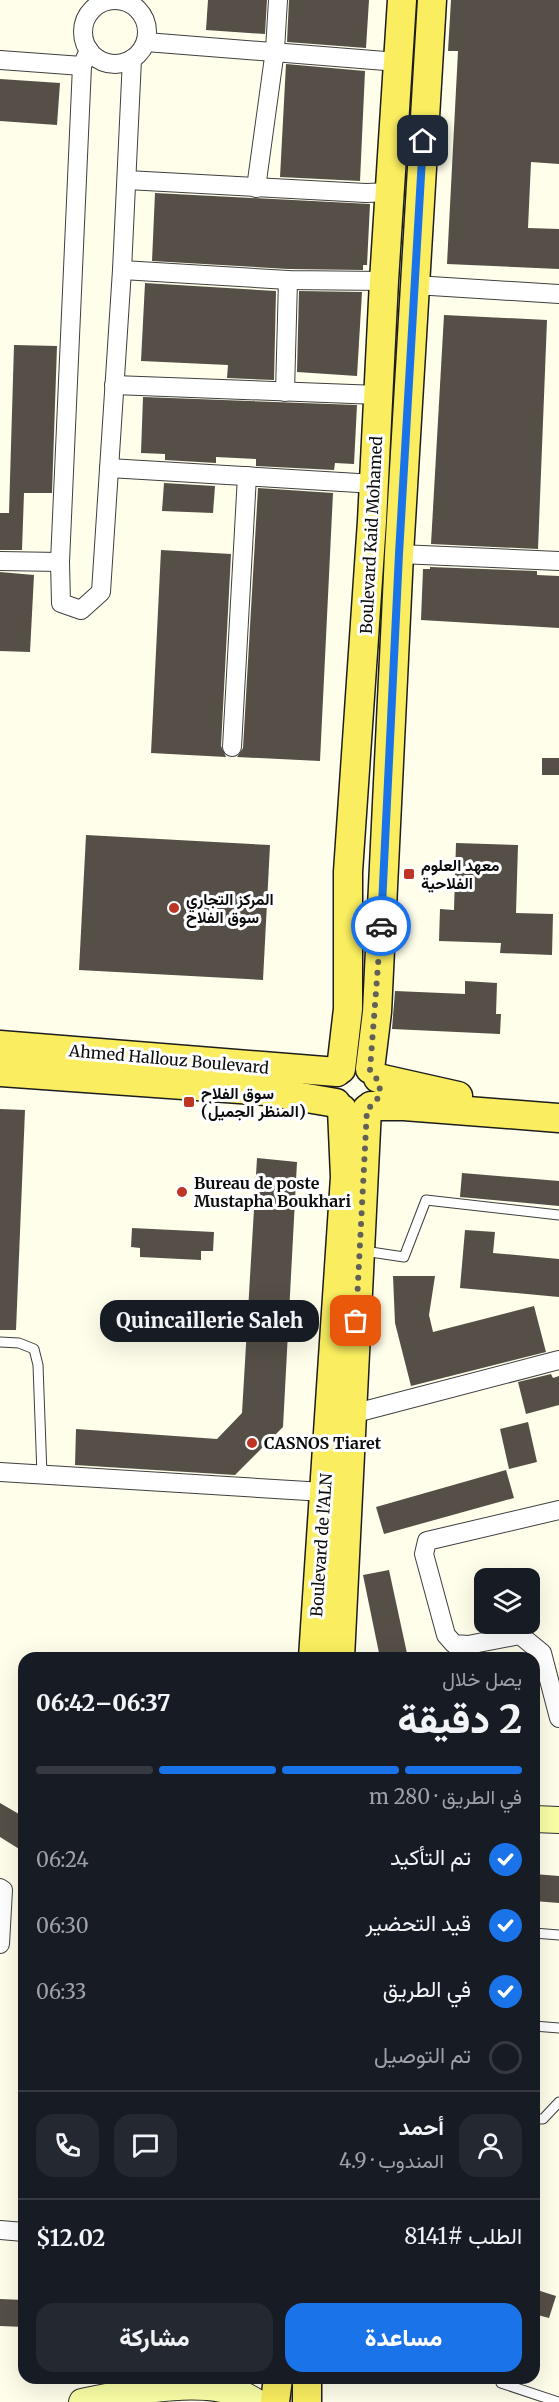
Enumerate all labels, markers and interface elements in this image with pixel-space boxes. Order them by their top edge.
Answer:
pin [397,115,448,166]
icon: home [406,124,439,157]
street label: Boulevard Kaid Mohamed [356,435,386,635]
place label: معهد العلوم الفلاحية [421,855,500,893]
marker: معهد العلوم الفلاحية [402,867,416,881]
place label: المركز التجاري سوق الفلاح [186,889,274,928]
courier [351,896,411,956]
marker: المركز التجاري سوق الفلاح [167,901,181,915]
icon: car [365,910,398,943]
street label: Ahmed Hallouz Boulevard [67,1040,270,1078]
place label: سوق الفلاح (المنظر الجميل) [201,1083,306,1122]
marker: سوق الفلاح (المنظر الجميل) [182,1095,196,1109]
place label: Bureau de poste Mustapha Boukhari [194,1173,352,1211]
marker: Bureau de poste Mustapha Boukhari [175,1185,189,1199]
pin [330,1295,381,1346]
callout: Quincaillerie Saleh [101,1300,320,1342]
icon: bag [339,1304,372,1337]
text: Quincaillerie Saleh [116,1308,303,1333]
place label: CASNOS Tiaret [264,1433,382,1453]
marker: CASNOS Tiaret [245,1436,259,1450]
street label: Boulevard de l'ALN [306,1472,336,1617]
map controls [474,1568,540,1634]
button: layers [474,1568,540,1634]
text: يصل خلال [442,1666,522,1691]
text: 06:37–06:42 [36,1689,170,1717]
text: 2 دقيقة [398,1695,522,1744]
text: في الطريق · 280 m [369,1784,522,1809]
text: تم التأكيد [390,1843,471,1871]
icon: check [489,1843,522,1876]
text: 06:24 [36,1847,89,1872]
text: قيد التحضير [366,1909,471,1937]
icon: check [489,1909,522,1942]
text: 06:30 [36,1913,89,1938]
text: في الطريق [383,1975,471,2003]
icon: check [489,1975,522,2008]
text: 06:33 [36,1979,87,2004]
text: تم التوصيل [374,2041,471,2069]
text: أحمد [399,2113,444,2141]
button: phone [36,2114,99,2177]
button: chat [114,2114,177,2177]
button: person [459,2114,522,2177]
text: المندوب · 4.9 [339,2148,444,2173]
text: الطلب #8141 [404,2222,522,2250]
text: $12.02 [36,2224,105,2252]
button: مشاركة [36,2303,273,2372]
button: مساعدة [285,2303,522,2372]

